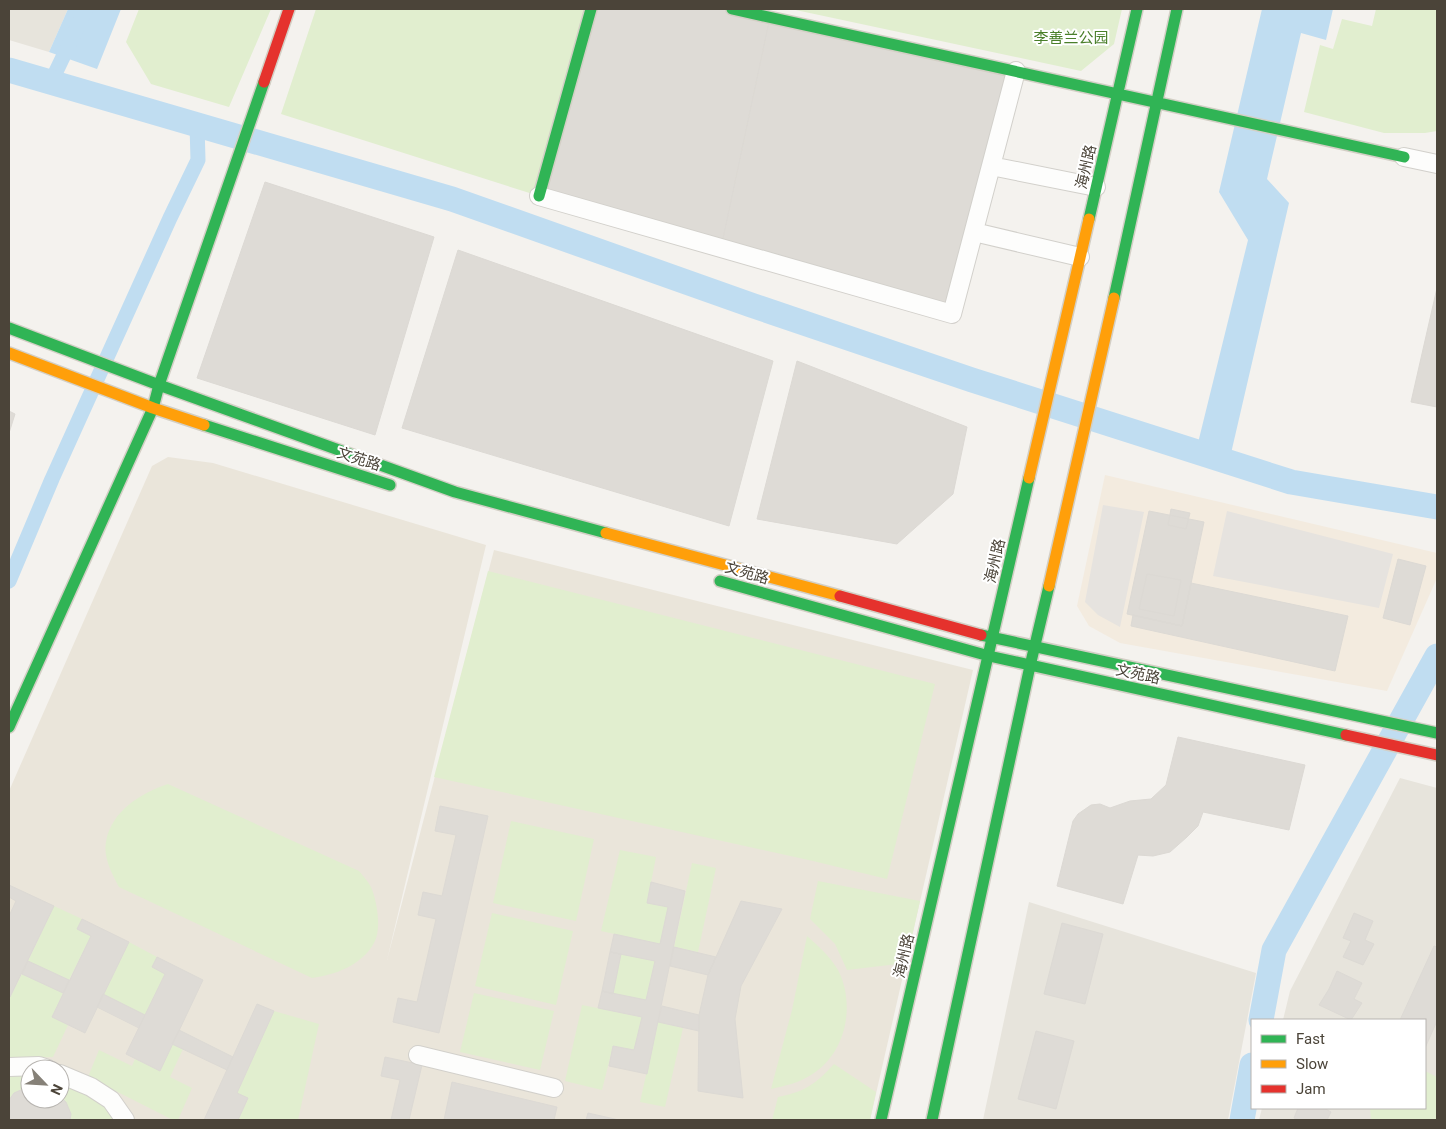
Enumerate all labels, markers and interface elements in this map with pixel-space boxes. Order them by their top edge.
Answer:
park label: 李善兰公园 [1033,29,1109,47]
street label: 海州路 [1072,143,1100,191]
street label: 文苑路 [335,443,383,475]
street label: 海州路 [981,537,1009,585]
street label: 文苑路 [723,558,771,588]
street label: 文苑路 [1114,661,1162,687]
street label: 海州路 [890,932,918,980]
legend [1251,1019,1426,1109]
text: Fast [1296,1030,1325,1048]
text: Slow [1296,1055,1328,1073]
north arrow [20,1059,70,1109]
text: Jam [1296,1080,1326,1098]
text: N [47,1082,66,1097]

